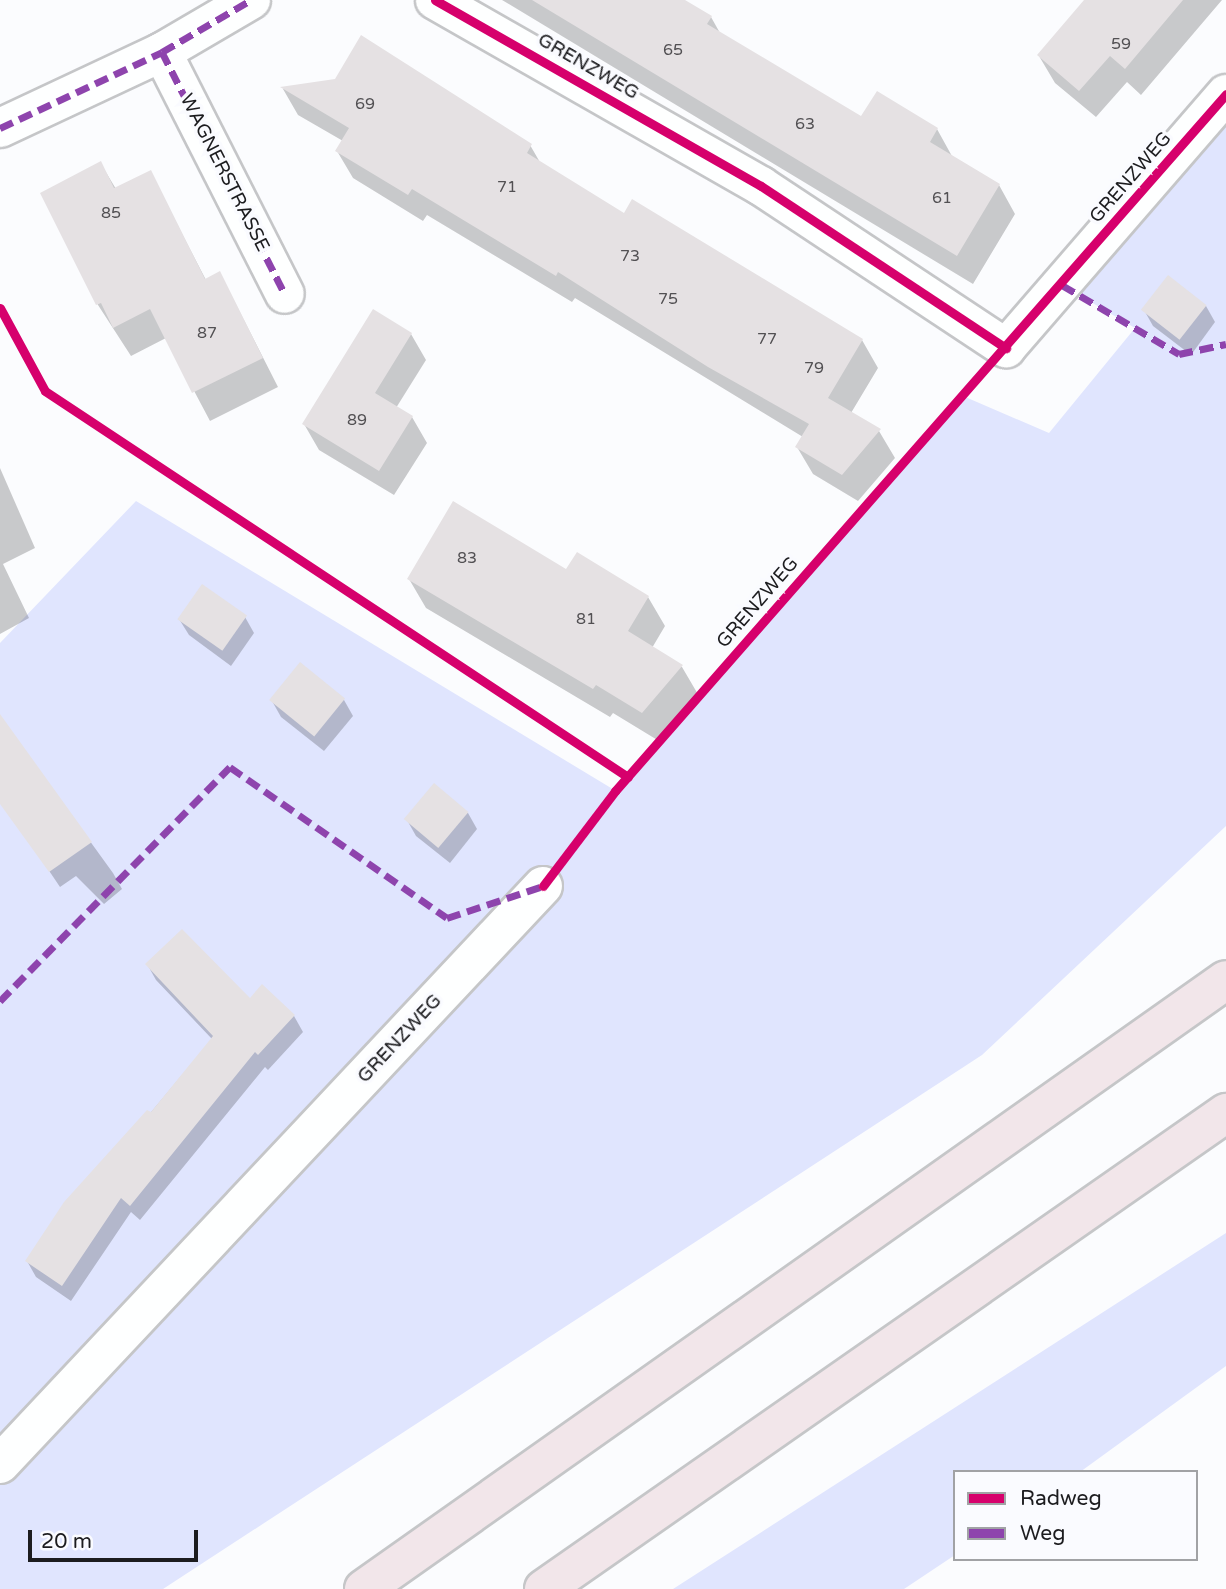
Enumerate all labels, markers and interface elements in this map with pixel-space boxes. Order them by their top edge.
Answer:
street label: GRENZWEG [533,29,643,105]
house number: 59 [1111,34,1131,54]
house number: 65 [663,40,683,60]
street label: WAGNERSTRASSE [174,90,274,256]
house number: 69 [355,94,375,114]
house number: 63 [795,114,815,134]
street label: GRENZWEG [1085,128,1177,228]
house number: 71 [497,177,517,197]
house number: 61 [932,188,952,208]
house number: 85 [101,203,121,223]
house number: 73 [620,246,640,266]
house number: 75 [658,289,678,309]
house number: 87 [197,323,217,343]
house number: 77 [757,329,777,349]
house number: 79 [804,358,824,378]
house number: 89 [347,410,367,430]
house number: 83 [457,548,477,568]
street label: GRENZWEG [712,553,804,653]
house number: 81 [576,609,596,629]
street label: GRENZWEG [353,990,447,1088]
legend [953,1470,1198,1561]
text: Radweg [1020,1486,1102,1511]
scale bar [32,1516,201,1560]
text: Weg [1020,1521,1065,1546]
text: 20 m [41,1529,92,1554]

